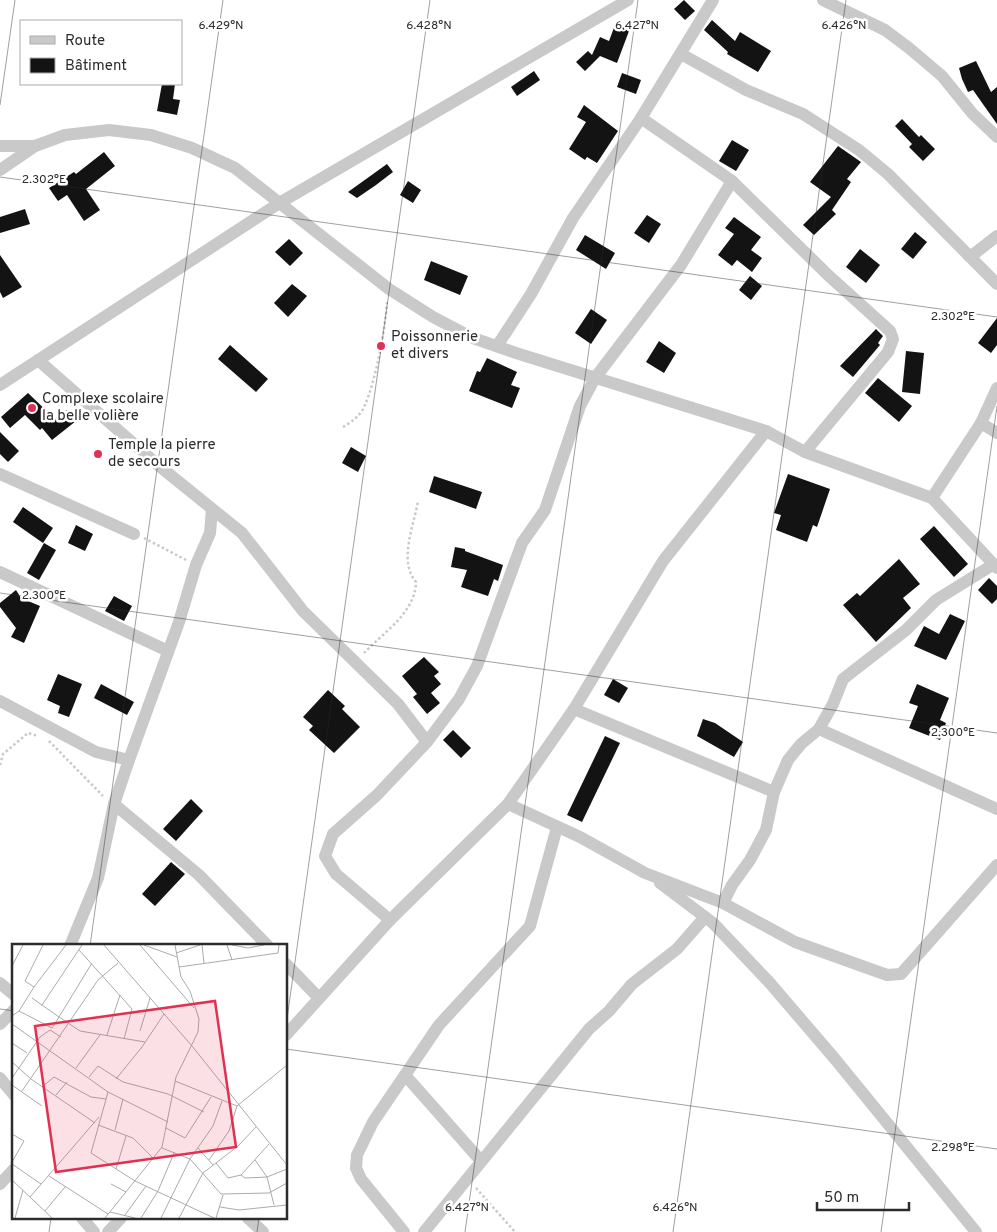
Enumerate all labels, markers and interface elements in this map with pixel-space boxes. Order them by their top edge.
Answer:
text: 6.429°N [198,18,244,34]
text: 6.428°N [406,18,452,34]
text: 6.427°N [615,18,659,34]
text: 6.426°N [821,18,867,34]
legend [20,20,182,85]
text: Route [65,32,105,51]
text: Bâtiment [65,57,127,76]
text: 2.302°E [22,172,66,188]
text: 2.302°E [931,309,975,325]
place label: Poissonnerie et divers [391,328,478,364]
marker: Poissonnerie et divers [375,340,387,352]
place label: Complexe scolaire la belle volière [42,390,164,426]
marker: Complexe scolaire la belle volière [26,402,38,414]
place label: Temple la pierre de secours [108,436,216,472]
marker: Temple la pierre de secours [92,448,104,460]
text: 2.300°E [22,588,66,604]
text: 2.300°E [931,725,975,741]
inset map [12,944,288,1220]
text: 2.298°E [931,1140,975,1156]
scale bar [817,1180,910,1212]
text: 50 m [824,1189,859,1208]
text: 6.427°N [445,1200,489,1216]
text: 6.426°N [652,1200,698,1216]

